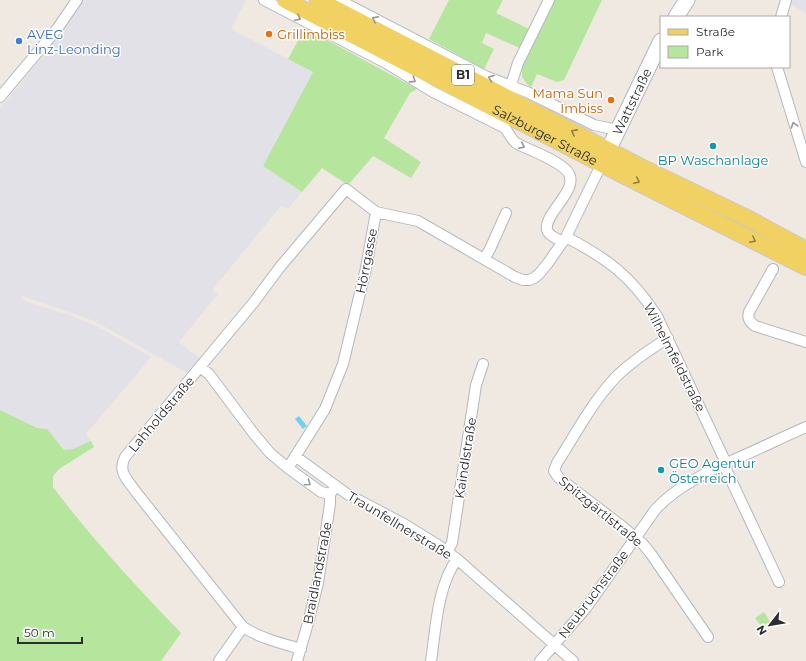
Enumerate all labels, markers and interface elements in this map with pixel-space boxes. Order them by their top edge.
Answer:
one-way arrow [294,13,301,21]
one-way arrow [372,16,380,24]
legend [660,16,790,68]
text: Straße [696,24,735,39]
place label: AVEG Linz-Leonding [27,26,121,57]
place label: Grillimbiss [277,26,345,42]
marker: Grillimbiss [264,29,274,39]
marker: AVEG Linz-Leonding [14,36,24,46]
text: Park [696,44,724,59]
road number: B1 [452,65,474,85]
street label: Wattstraße [609,65,655,138]
one-way arrow [488,74,495,83]
one-way arrow [408,75,415,82]
place label: Mama Sun Imbiss [533,85,603,116]
marker: Mama Sun Imbiss [606,95,616,105]
street label: Salzburger Straße [490,101,601,169]
one-way arrow [790,121,799,128]
one-way arrow [571,129,578,137]
one-way arrow [518,141,525,149]
marker: BP Waschanlage [708,141,718,151]
place label: BP Waschanlage [658,152,768,168]
one-way arrow [632,176,640,184]
street label: Hörrgasse [352,227,380,295]
one-way arrow [749,235,756,243]
street label: Wilhelmfeldstraße [641,300,709,414]
street label: Lahholdstraße [125,373,197,455]
street label: Kaindlstraße [451,416,479,500]
place label: GEO Agentur Österreich [669,455,756,486]
marker: GEO Agentur Österreich [656,465,666,475]
street label: Spitzgärtlstraße [556,472,646,550]
one-way arrow [304,478,311,485]
street label: Traunfellnerstraße [345,488,455,562]
street label: Braidlandstraße [299,520,335,625]
street label: Neubruchstraße [555,547,632,641]
north arrow [750,605,790,645]
scale bar [18,619,82,645]
text: N [753,623,770,638]
text: 50 m [24,625,55,640]

